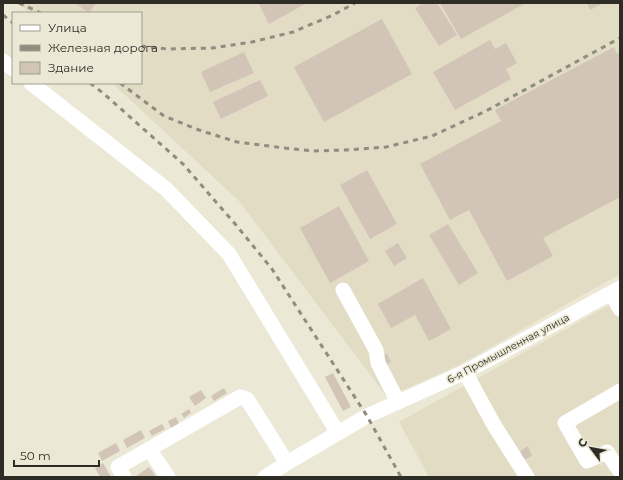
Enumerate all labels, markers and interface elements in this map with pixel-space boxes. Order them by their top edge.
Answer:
legend [12,12,142,84]
text: Улица [48,20,87,35]
text: Железная дорога [48,40,158,55]
text: Здание [48,60,94,75]
street label: 6-я Промышленная улица [445,311,572,386]
north arrow [571,428,611,468]
text: С [574,436,591,450]
scale bar [14,442,99,468]
text: 50 m [20,448,51,463]

